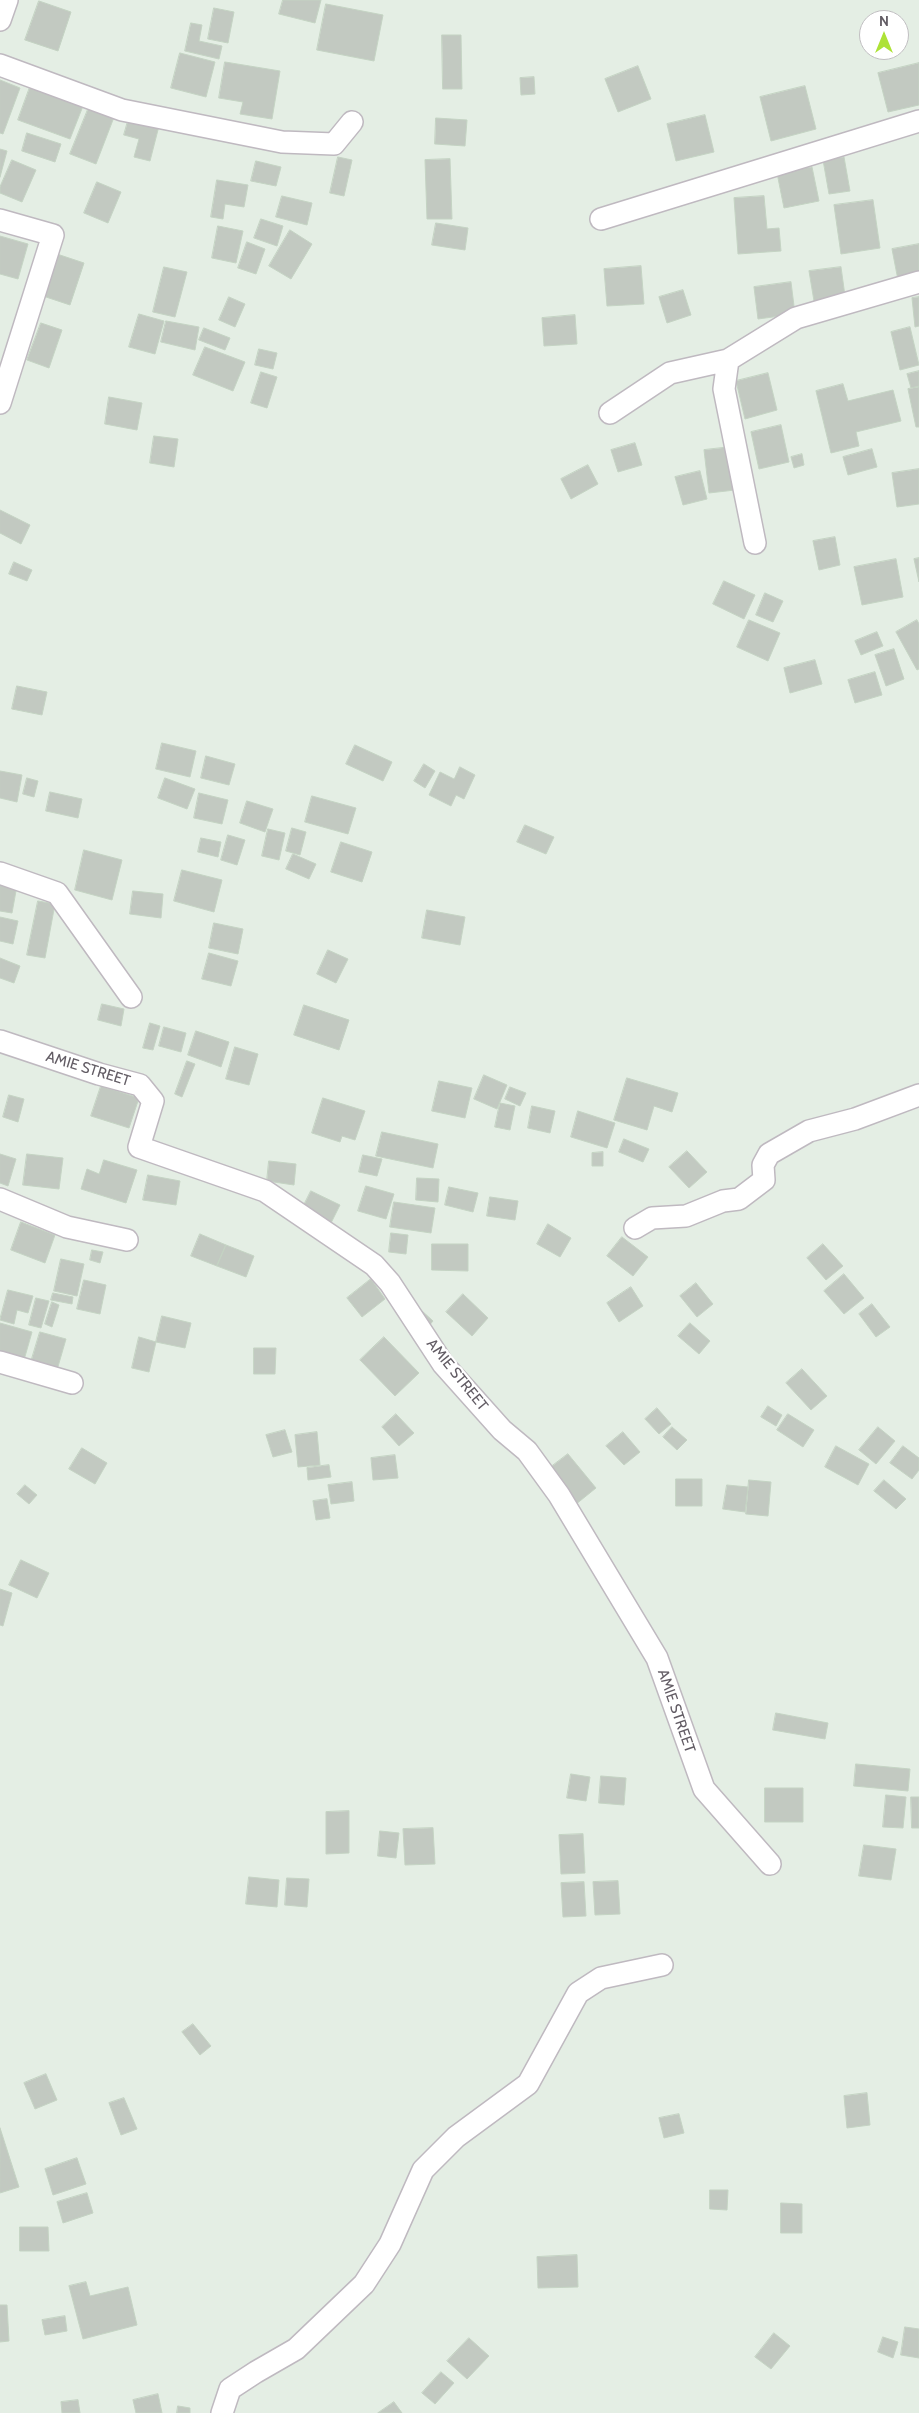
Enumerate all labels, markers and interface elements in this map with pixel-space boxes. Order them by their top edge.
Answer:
north arrow [859,10,909,60]
text: N [879,12,889,30]
street label: AMIE STREET [44,1048,132,1090]
street label: AMIE STREET [423,1335,491,1415]
street label: AMIE STREET [653,1667,699,1755]

